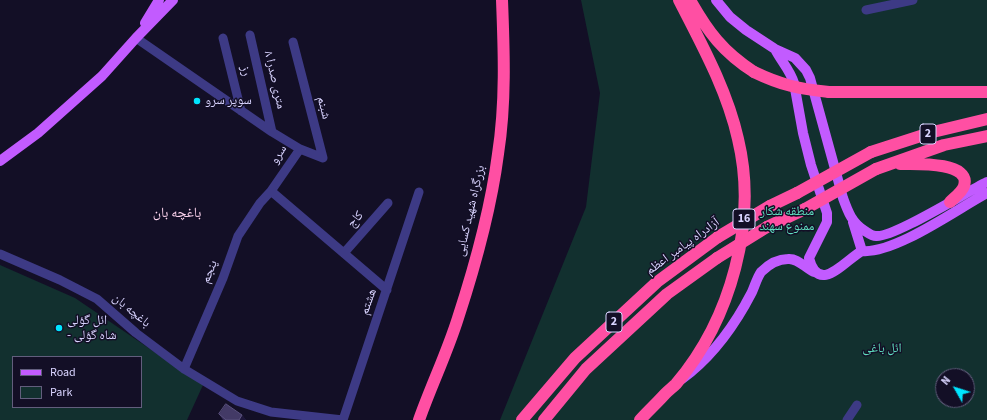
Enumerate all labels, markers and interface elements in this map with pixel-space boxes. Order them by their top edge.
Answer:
street label: ۸ متری صدرا [260,49,288,111]
street label: رز [236,64,254,78]
place label: سوپر سرو [205,93,252,109]
street label: شبنم [313,95,333,121]
marker: سوپر سرو [192,96,202,106]
road number: 2 [920,124,936,144]
street label: سرو [267,142,291,168]
street label: بزرگراه شهید کسایی [453,164,489,258]
park label: منطقه شکار ممنوع سهند [759,204,815,235]
district label: باغچه بان [153,206,201,222]
street label: کاج [345,208,367,232]
road number: 16 [733,209,755,229]
street label: آزادراه پیامبر اعظم [643,215,723,279]
street label: پنجم [198,258,222,286]
street label: هشتم [357,287,381,317]
street label: باغچه بان [109,291,153,331]
road number: 2 [606,312,622,332]
place label: ائل گؤلی - شاه گؤلی [67,313,117,344]
marker: ائل گؤلی - شاه گؤلی [54,323,64,333]
park label: ائل باغی [862,341,902,357]
legend [12,356,142,408]
text: Road [50,364,76,381]
north arrow [935,368,975,408]
text: N [938,373,954,388]
text: Park [50,384,72,401]

